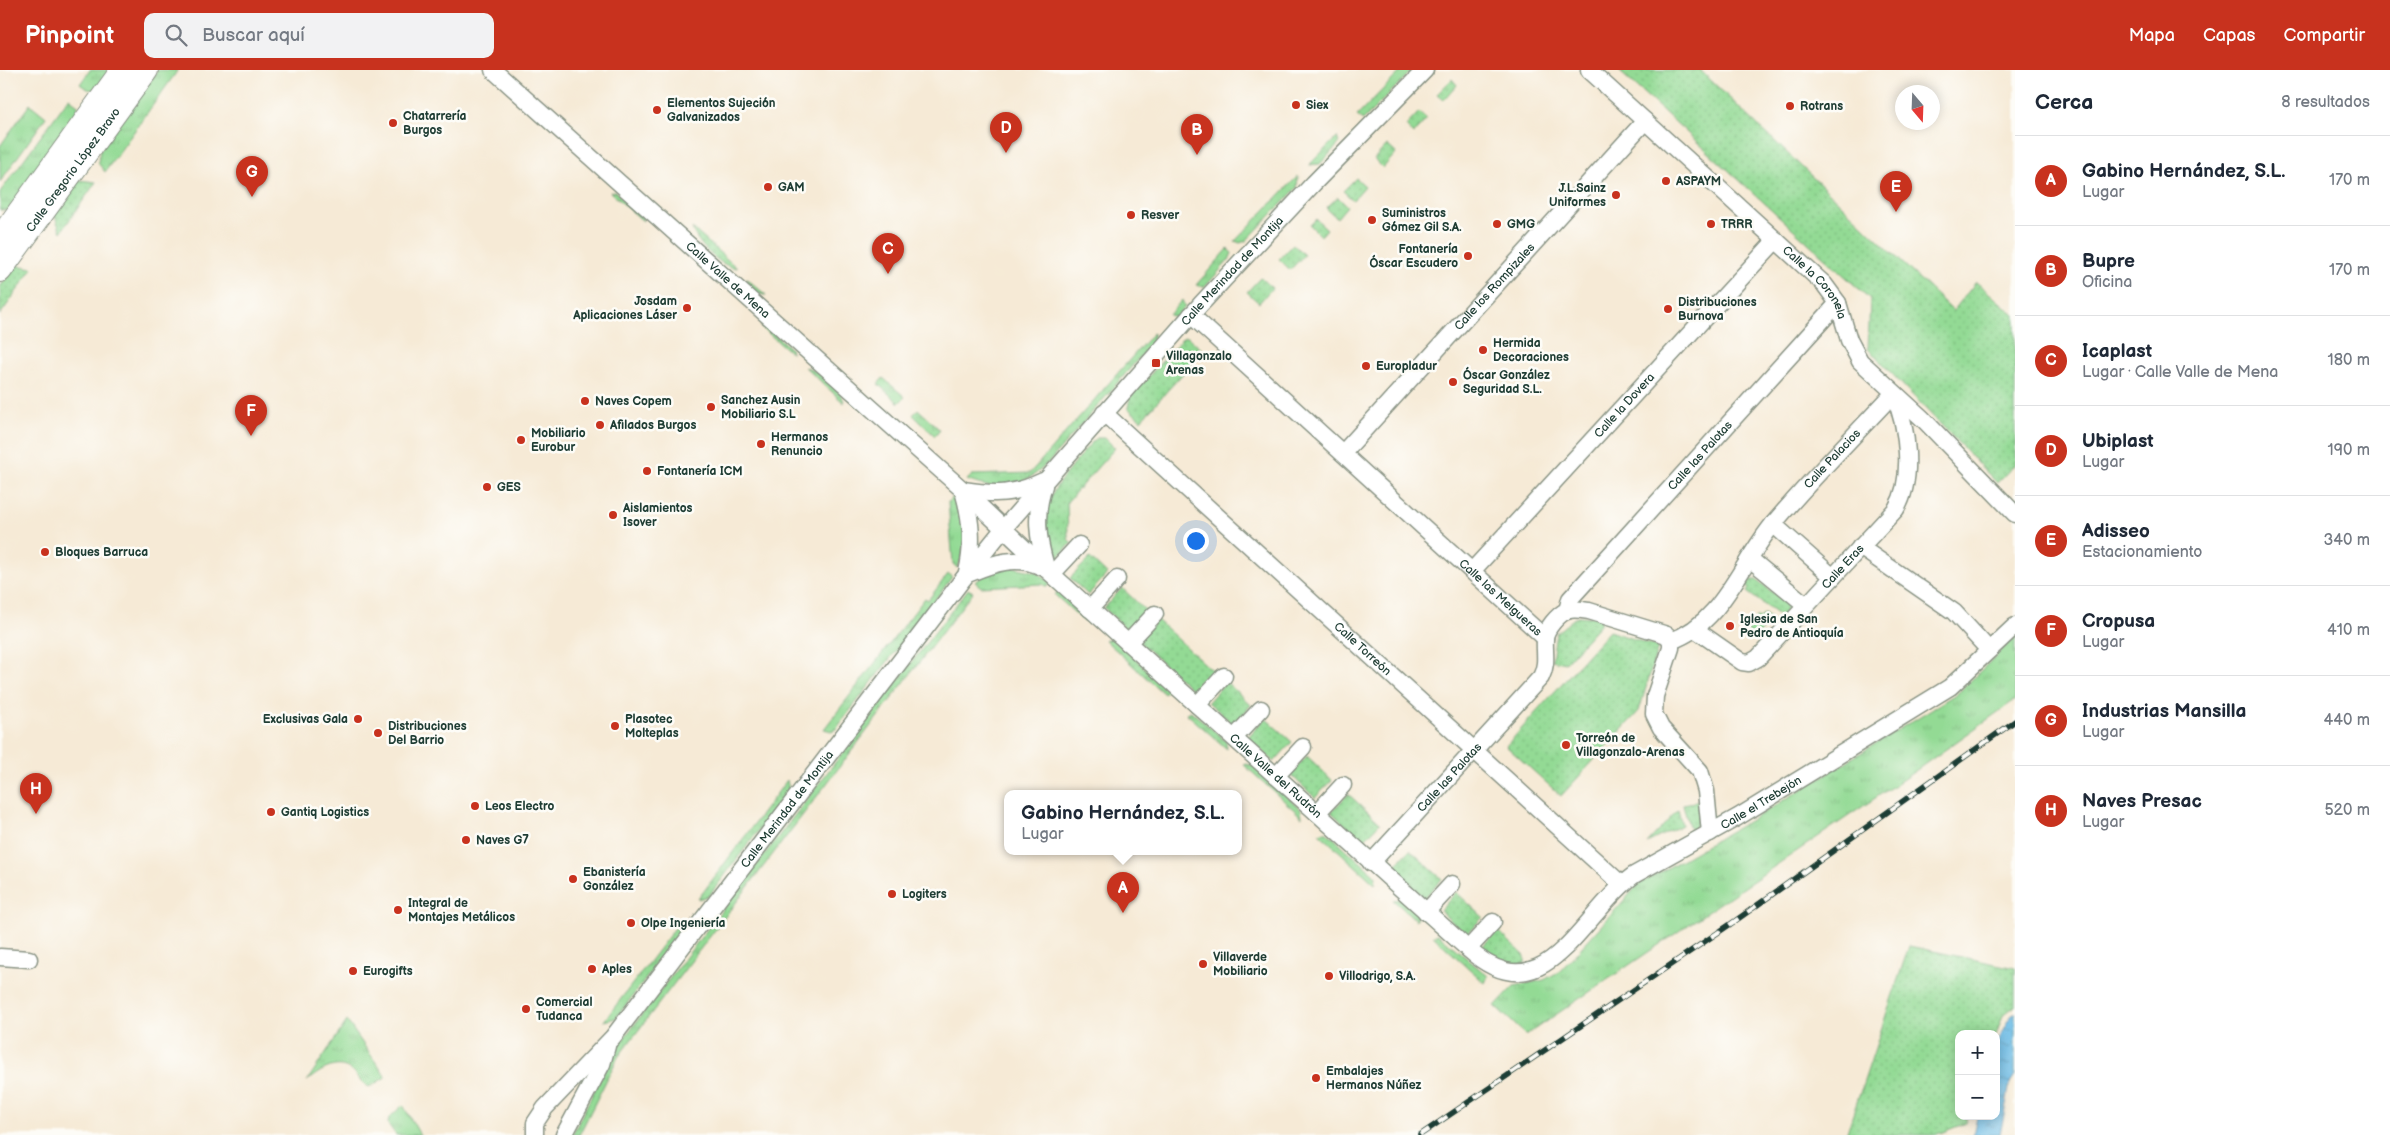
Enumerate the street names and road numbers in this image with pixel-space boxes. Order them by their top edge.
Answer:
street label: Calle Gregorio López Bravo [23,105,124,235]
street label: Calle Merindad de Montija [1178,213,1287,329]
street label: Calle Valle de Mena [682,239,773,322]
street label: Calle los Rompizales [1451,240,1538,334]
street label: Calle la Coronela [1779,243,1849,321]
street label: Calle la Dovera [1591,370,1658,441]
street label: Calle las Palotas [1665,418,1736,494]
street label: Calle Palacios [1801,426,1864,492]
street label: Calle Eras [1819,541,1868,592]
street label: Calle las Melgueras [1456,556,1545,640]
street label: Calle Torreón [1331,619,1394,679]
street label: Calle Valle del Rudrón [1226,731,1325,822]
street label: Calle las Palotas [1414,740,1485,816]
street label: Calle Merindad de Montija [738,748,837,871]
street label: Calle el Trebejón [1718,773,1805,833]

